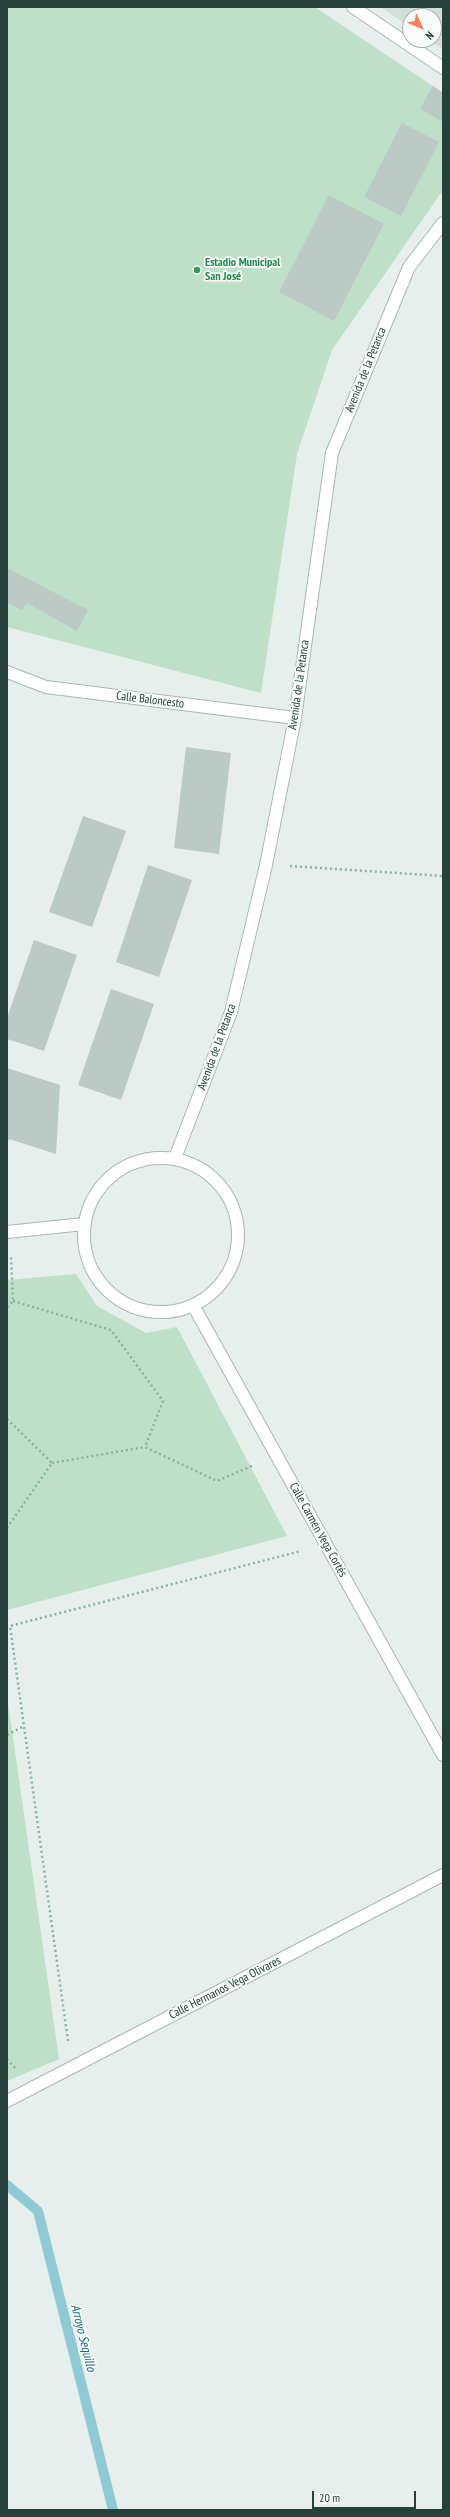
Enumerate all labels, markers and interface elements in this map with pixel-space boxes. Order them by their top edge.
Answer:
north arrow [402,8,442,48]
text: N [423,29,437,43]
place label: Estadio Municipal San José [205,256,280,284]
marker: Estadio Municipal San José [192,265,202,275]
street label: Avenida de la Petanca [342,325,390,415]
street label: Avenida de la Petanca [286,639,312,731]
street label: Calle Baloncesto [115,689,185,711]
street label: Avenida de la Petanca [195,1002,239,1092]
street label: Calle Carmen Vega Cortés [286,1480,350,1580]
street label: Calle Hermanos Vega Olivares [167,1954,283,2022]
water label: Arroyo Sequillo [67,2303,99,2373]
scale bar [314,2483,418,2509]
text: 20 m [319,2490,340,2505]

